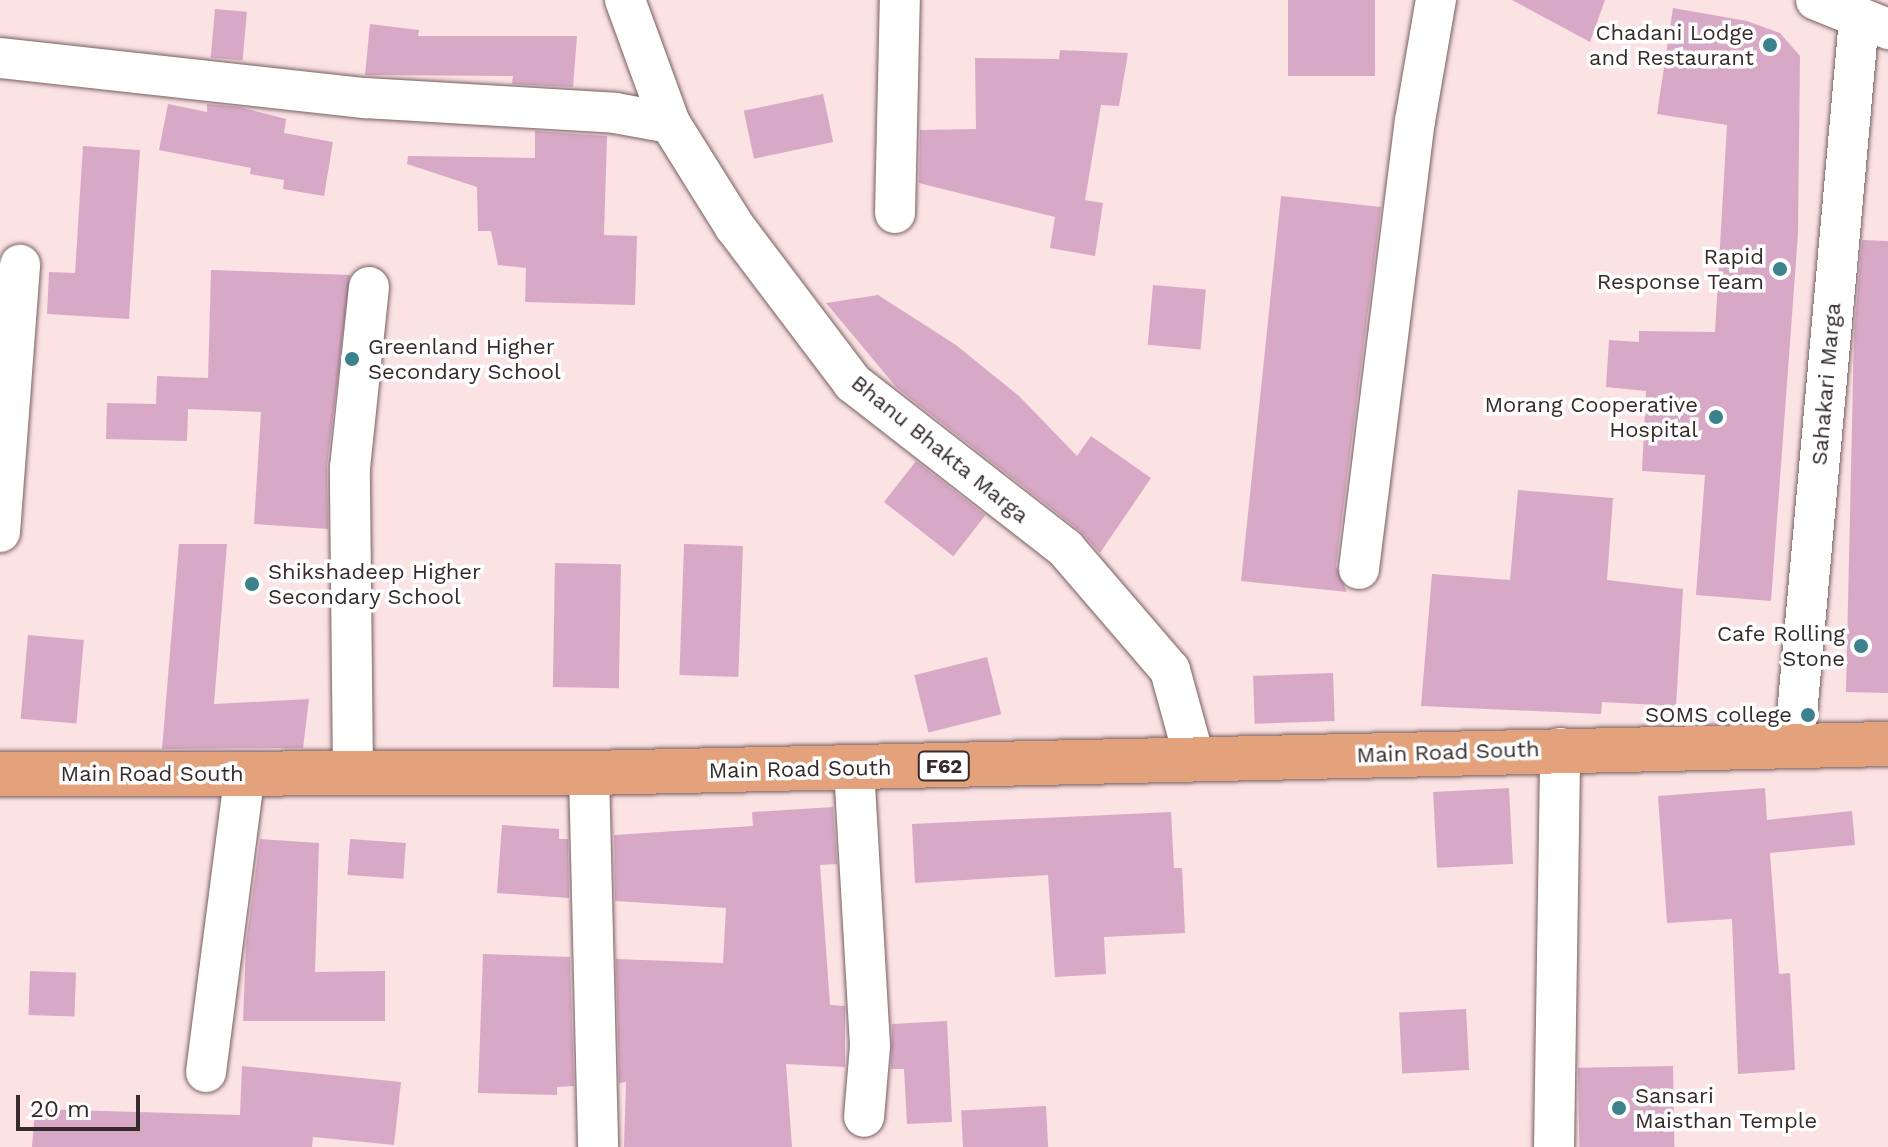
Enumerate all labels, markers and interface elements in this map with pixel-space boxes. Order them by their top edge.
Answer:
place label: Chadani Lodge and Restaurant [1589,19,1754,70]
marker: Chadani Lodge and Restaurant [1761,36,1779,54]
place label: Rapid Response Team [1596,243,1764,294]
marker: Rapid Response Team [1771,260,1789,278]
street label: Sahakari Marga [1806,302,1846,466]
place label: Greenland Higher Secondary School [368,333,561,384]
marker: Greenland Higher Secondary School [343,350,361,368]
street label: Bhanu Bhakta Marga [846,369,1034,529]
place label: Morang Cooperative Hospital [1484,391,1698,442]
marker: Morang Cooperative Hospital [1705,406,1727,428]
place label: Shikshadeep Higher Secondary School [268,558,481,610]
marker: Shikshadeep Higher Secondary School [243,575,261,593]
place label: Cafe Rolling Stone [1717,620,1845,672]
marker: Cafe Rolling Stone [1852,637,1870,655]
place label: SOMS college [1645,702,1792,728]
marker: SOMS college [1799,706,1817,724]
street label: Main Road South [1356,736,1540,768]
road number: F62 [916,750,972,782]
street label: Main Road South [708,754,892,784]
street label: Main Road South [61,761,243,787]
scale bar [20,1079,144,1129]
place label: Sansari Maisthan Temple [1635,1082,1818,1134]
text: 20 m [30,1095,90,1123]
marker: Sansari Maisthan Temple [1610,1099,1628,1117]

